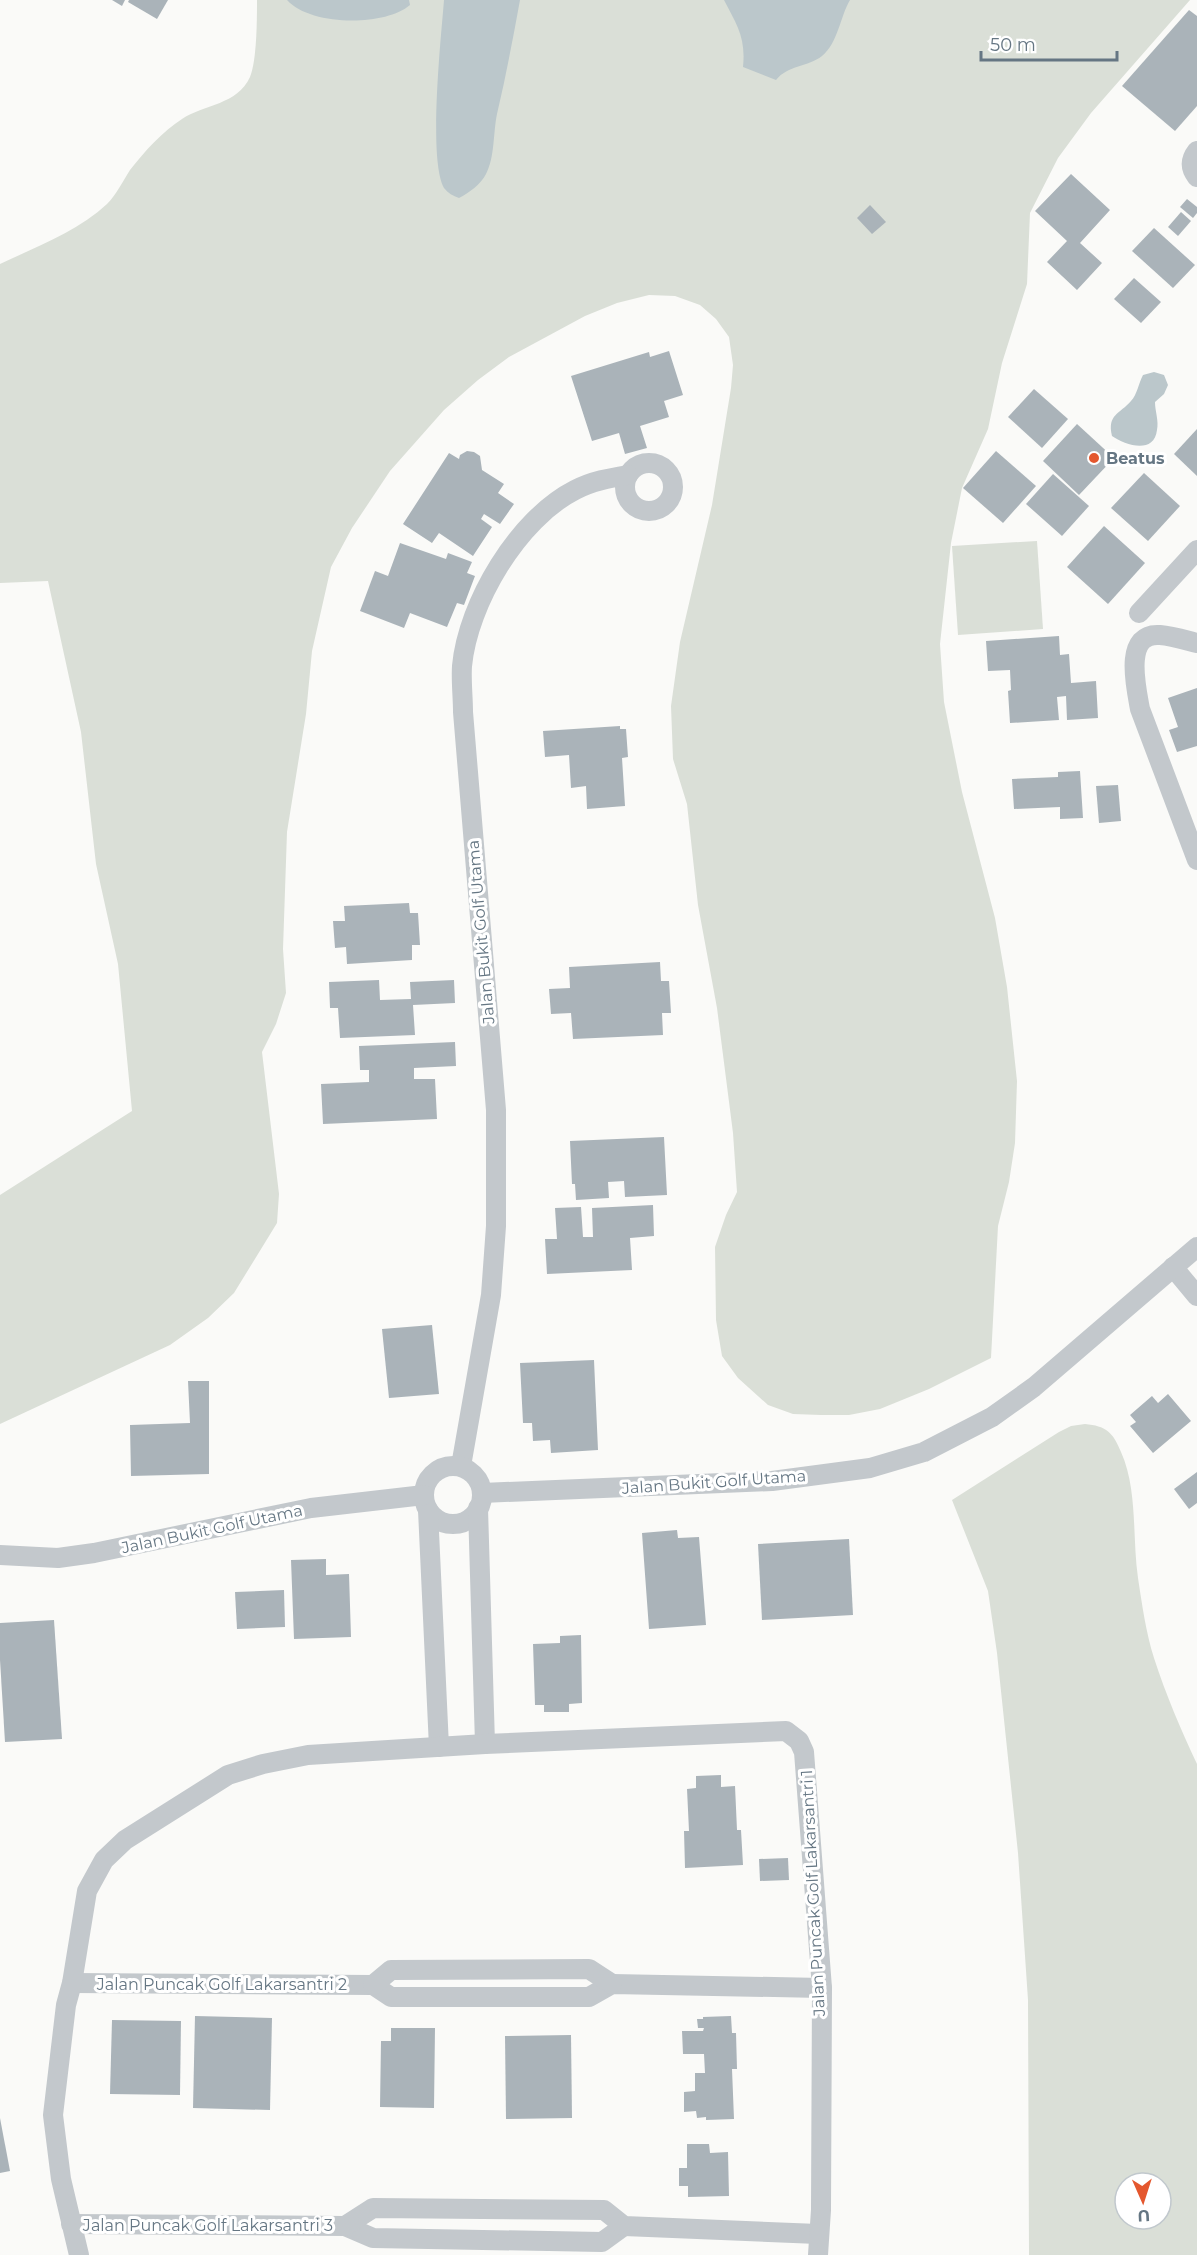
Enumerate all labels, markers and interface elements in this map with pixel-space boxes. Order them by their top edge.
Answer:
scale bar [981,24,1118,62]
text: 50 m [990,34,1036,56]
place label: Beatus [1106,449,1165,468]
marker: Beatus [1087,451,1101,465]
street label: Jalan Bukit Golf Utama [463,839,499,1026]
street label: Jalan Bukit Golf Utama [620,1466,807,1498]
street label: Jalan Bukit Golf Utama [119,1501,304,1558]
street label: Jalan Puncak Golf Lakarsantri 1 [797,1769,829,2018]
street label: Jalan Puncak Golf Lakarsantri 2 [96,1975,347,1994]
north arrow [1113,2171,1173,2231]
text: U [1137,2206,1151,2225]
street label: Jalan Puncak Golf Lakarsantri 3 [82,2216,333,2235]

